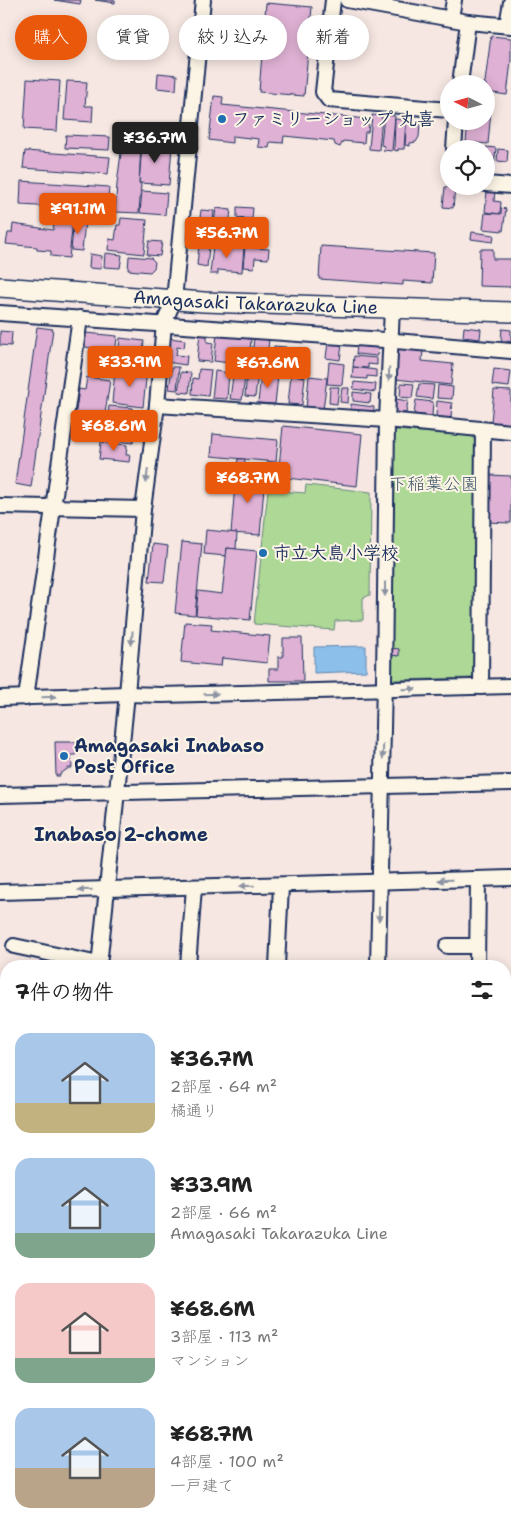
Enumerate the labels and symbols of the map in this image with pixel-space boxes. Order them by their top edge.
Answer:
north arrow [440,75,495,130]
place label: ファミリーショップ 丸喜 [232,107,435,131]
marker: ファミリーショップ 丸喜 [216,113,228,125]
pin: ¥36.7M [114,121,196,164]
pin: ¥91.1M [37,192,119,235]
pin: ¥56.7M [186,216,268,259]
street label: Amagasaki Takarazuka Line [132,285,378,320]
pin: ¥33.9M [89,346,171,388]
pin: ¥67.6M [227,346,309,389]
one-way arrow [385,367,393,383]
pin: ¥68.6M [73,410,155,452]
pin: ¥68.7M [207,462,289,504]
one-way arrow [143,469,151,485]
park label: 下稲葉公園 [389,472,479,496]
place label: 市立大島小学校 [273,541,399,565]
marker: 市立大島小学校 [257,547,269,559]
one-way arrow [381,582,389,598]
one-way arrow [128,630,136,646]
one-way arrow [401,684,417,692]
one-way arrow [203,690,219,698]
one-way arrow [41,693,57,701]
place label: Amagasaki Inabaso Post Office [74,734,264,779]
one-way arrow [379,744,387,760]
marker: Amagasaki Inabaso Post Office [58,750,70,762]
district label: Inabaso 2-chome [34,822,208,847]
one-way arrow [437,877,453,885]
one-way arrow [239,882,255,890]
one-way arrow [77,886,93,894]
one-way arrow [375,906,383,922]

